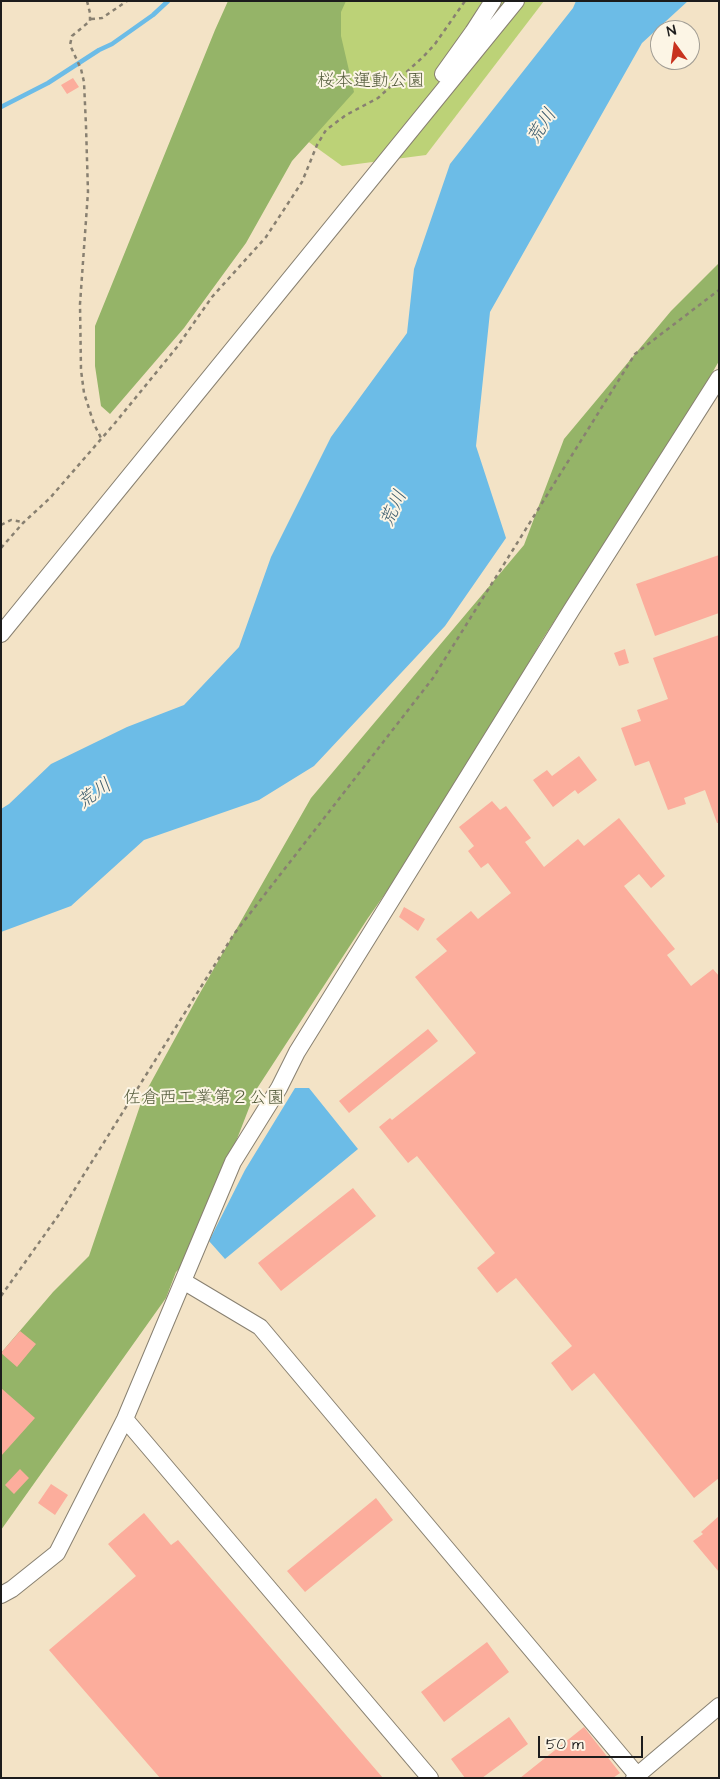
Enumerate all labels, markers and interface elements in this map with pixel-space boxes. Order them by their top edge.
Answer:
north arrow [650,20,700,70]
text: N [665,21,678,42]
park label: 桜本運動公園 [317,71,425,93]
water label: 荒川 [523,105,563,149]
water label: 荒川 [377,487,413,531]
water label: 荒川 [73,775,117,815]
park label: 佐倉西工業第２公園 [123,1088,285,1110]
scale bar [540,1726,645,1758]
text: 50 m [546,1734,584,1755]

